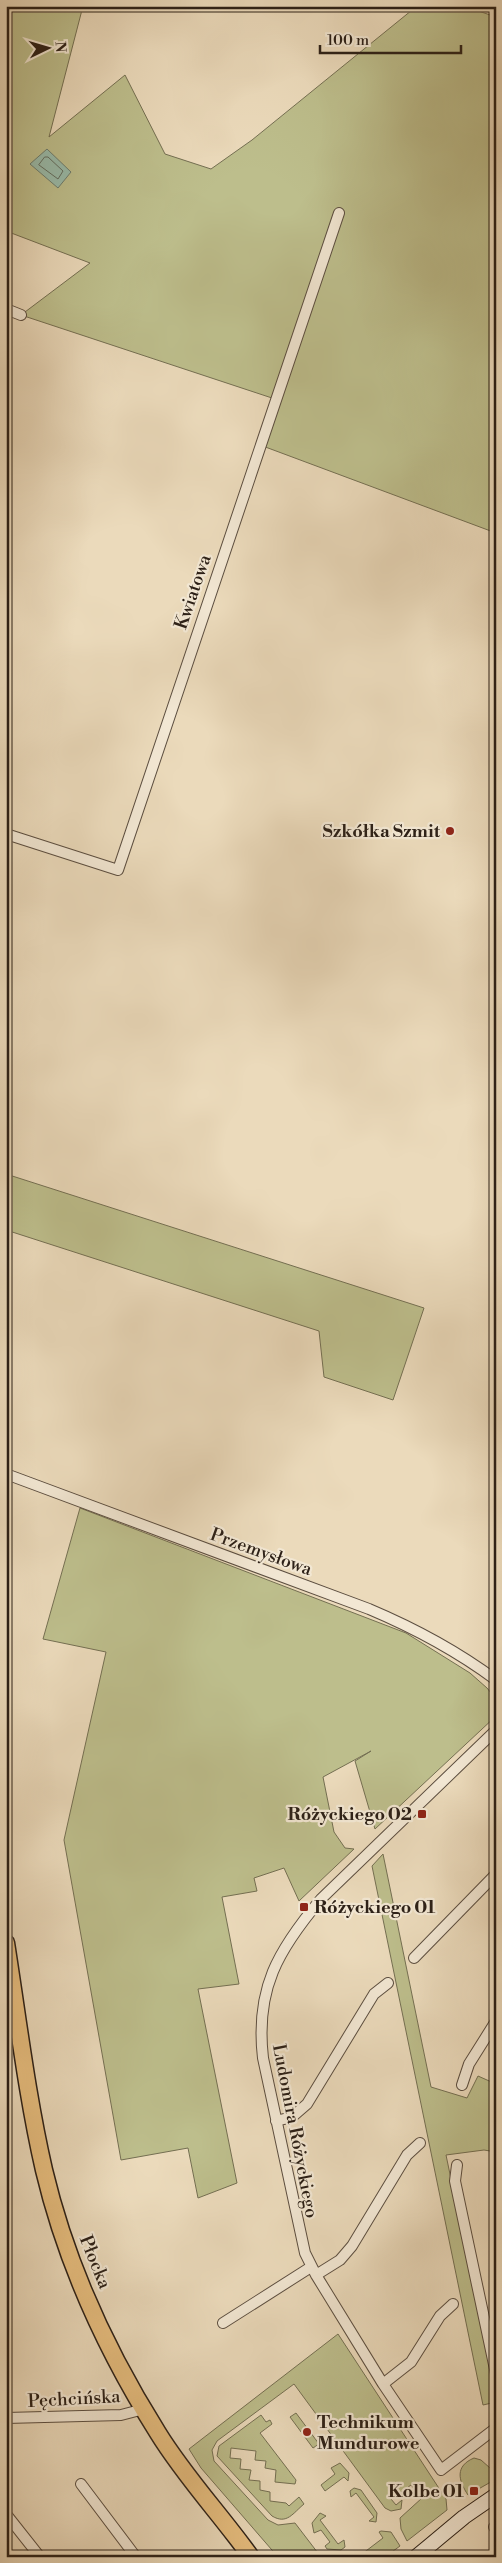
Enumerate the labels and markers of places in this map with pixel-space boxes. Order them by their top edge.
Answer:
place label: Szkółka Szmit [323,820,441,843]
marker: Szkółka Szmit [444,825,456,837]
place label: Różyckiego 02 [288,1803,412,1826]
marker: Różyckiego 02 [416,1808,428,1820]
place label: Różyckiego 01 [314,1896,436,1919]
marker: Różyckiego 01 [298,1901,310,1913]
place label: Technikum Mundurowe [317,2411,420,2455]
marker: Technikum Mundurowe [301,2426,313,2438]
place label: Kolbe 01 [388,2480,464,2503]
marker: Kolbe 01 [468,2485,480,2497]

